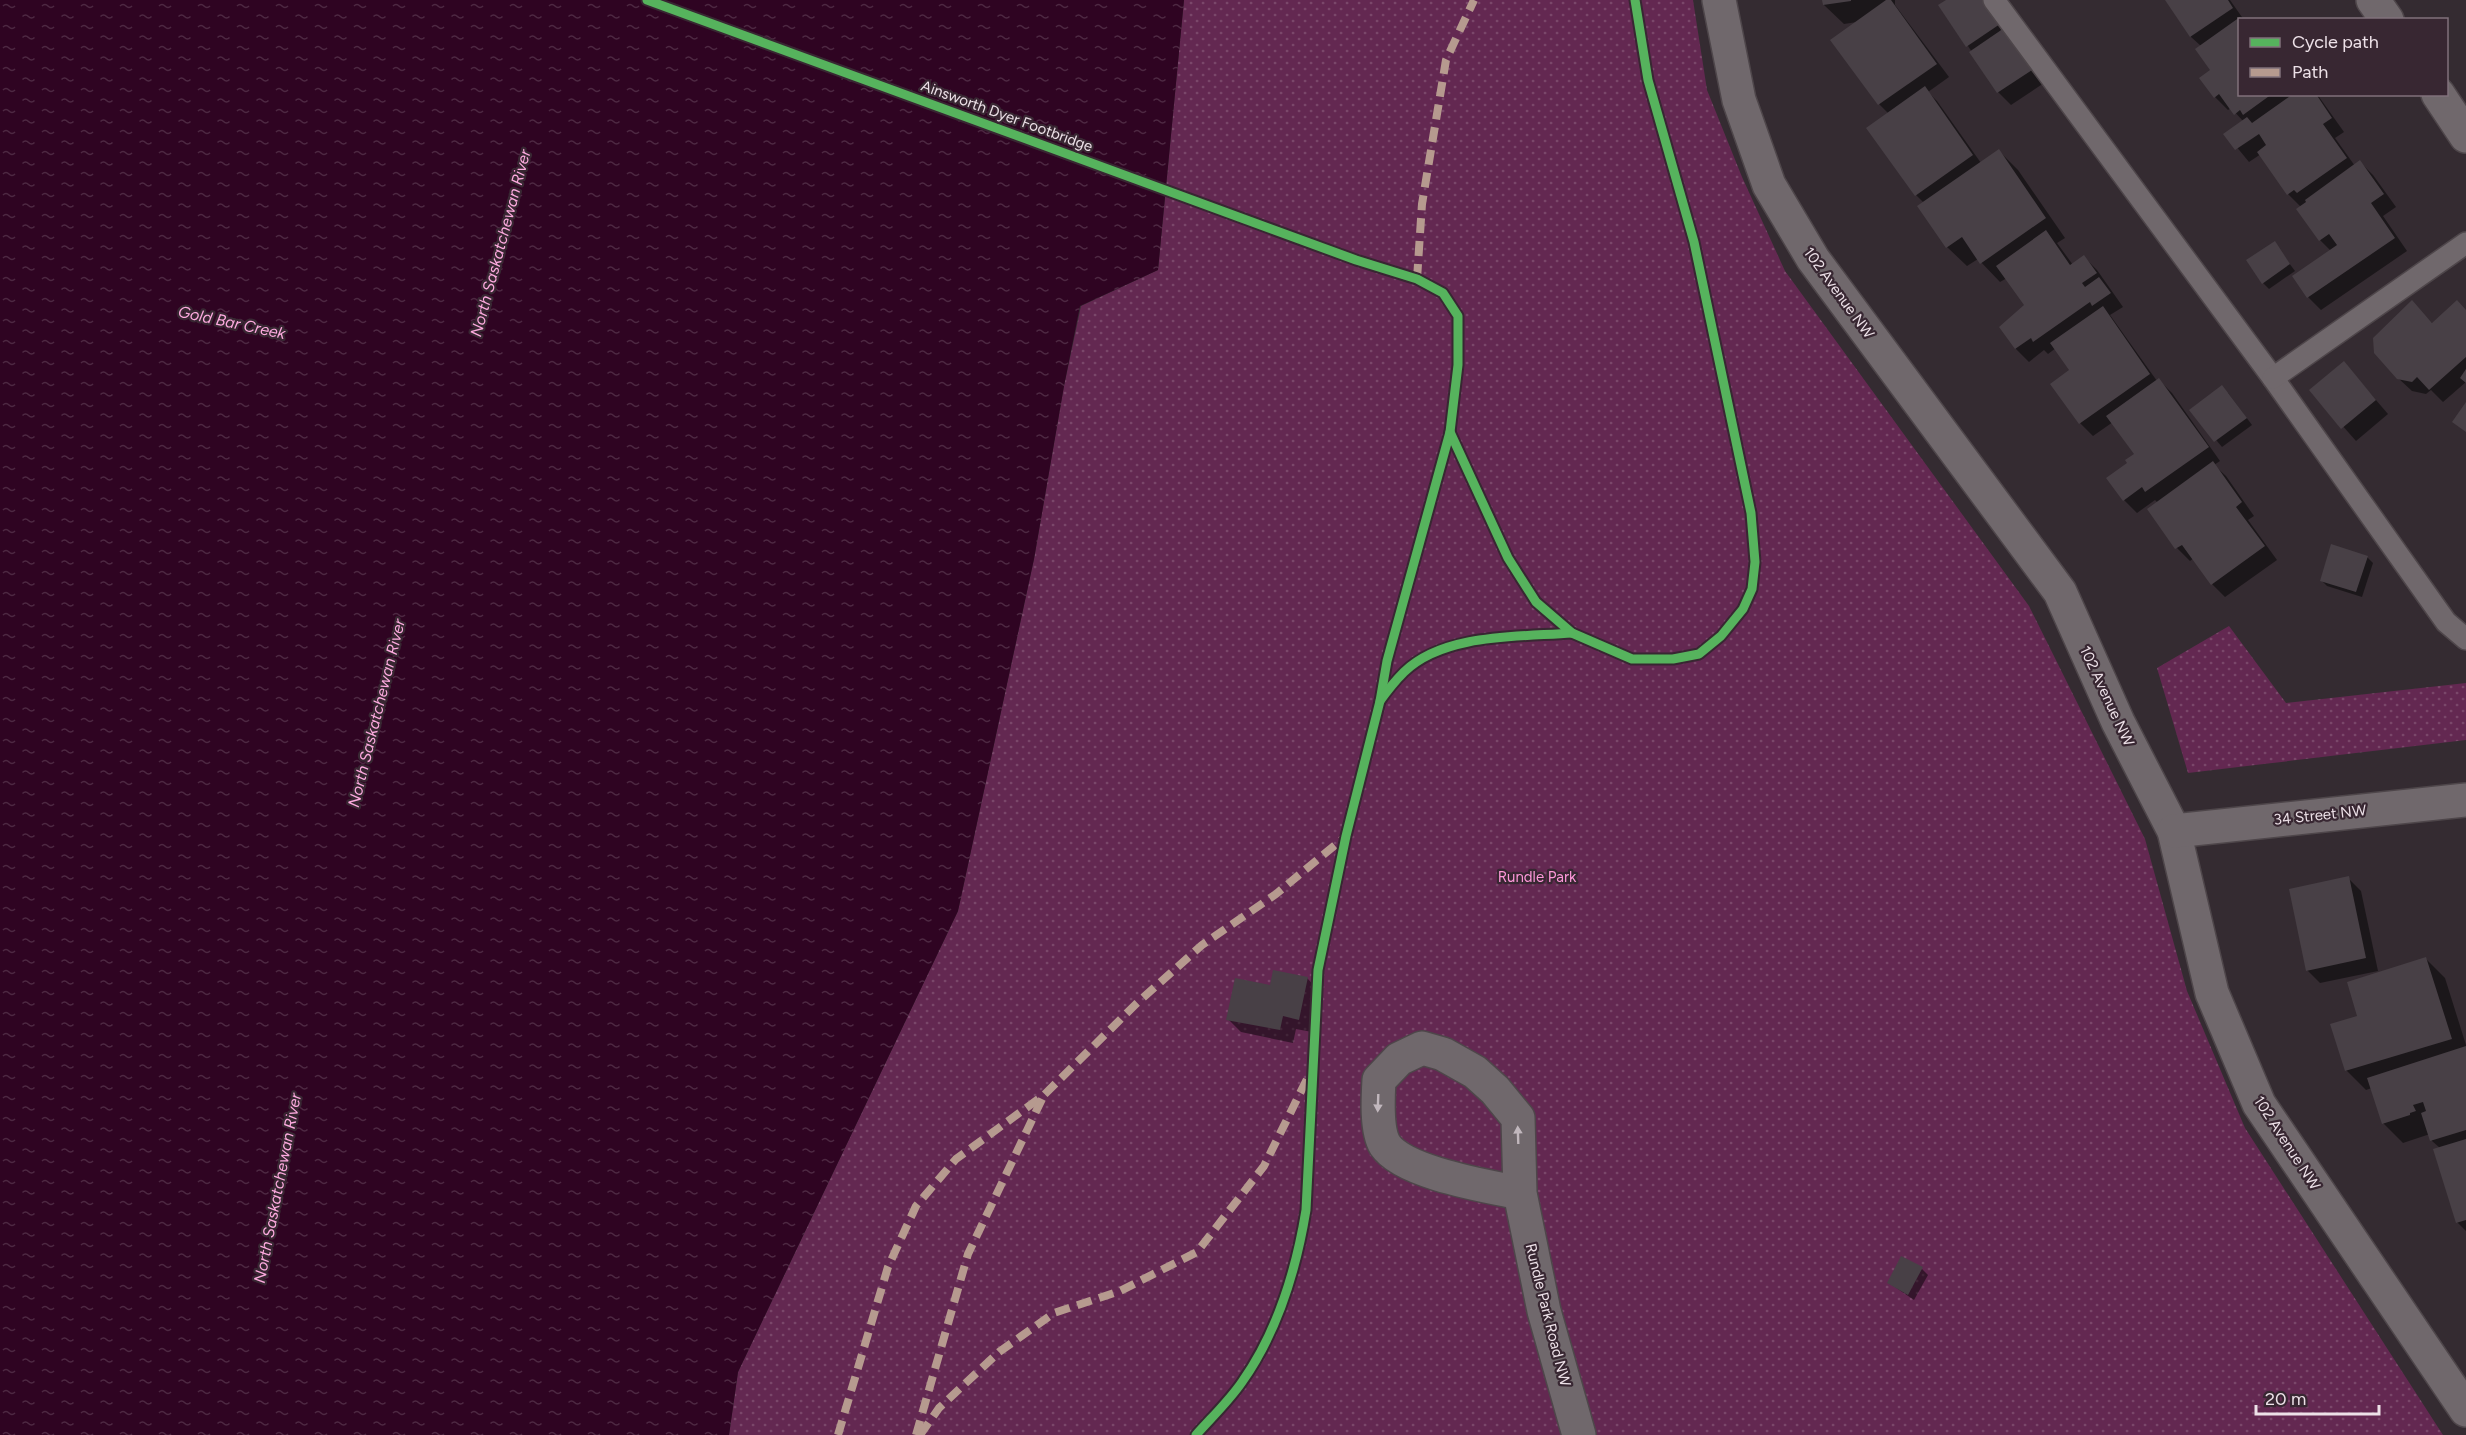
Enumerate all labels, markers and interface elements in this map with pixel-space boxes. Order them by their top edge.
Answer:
legend [2238,18,2448,96]
text: Cycle path [2292,31,2379,53]
text: Path [2292,61,2328,83]
street label: Ainsworth Dyer Footbridge [919,77,1095,155]
water label: North Saskatchewan River [466,147,535,339]
street label: 102 Avenue NW [1800,244,1878,343]
water label: Gold Bar Creek [177,302,288,343]
water label: North Saskatchewan River [344,617,409,809]
street label: 102 Avenue NW [2076,643,2138,749]
street label: 34 Street NW [2273,801,2368,829]
park label: Rundle Park [1498,868,1577,886]
water label: North Saskatchewan River [250,1091,305,1285]
one-way arrow [1373,1093,1383,1112]
street label: 102 Avenue NW [2250,1093,2324,1194]
one-way arrow [1514,1125,1523,1144]
street label: Rundle Park Road NW [1522,1242,1575,1389]
scale bar [2256,1378,2379,1416]
text: 20 m [2265,1388,2306,1410]

